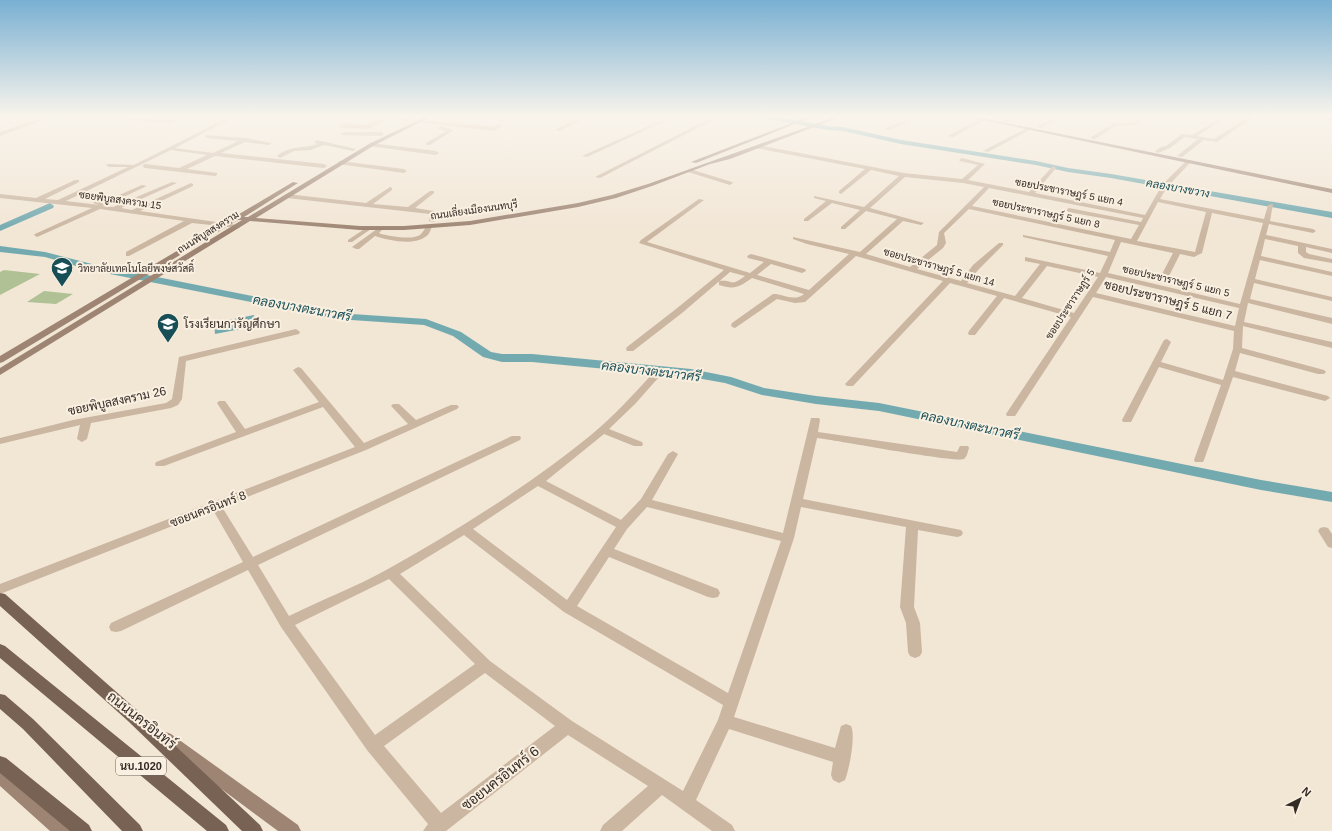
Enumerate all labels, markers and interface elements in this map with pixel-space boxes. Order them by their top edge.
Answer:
street label: ซอยประชาราษฎร์ 5 แยก 4 [1014,174,1125,210]
water label: คลองบางขวาง [1145,177,1211,199]
street label: ซอยพิบูลสงคราม 15 [78,189,162,213]
street label: ซอยประชาราษฎร์ 5 แยก 8 [991,194,1102,232]
street label: ถนนเลี่ยงเมืองนนทบุรี [429,195,519,224]
street label: ถนนพิบูลสงคราม [175,209,242,257]
street label: ซอยประชาราษฎร์ 5 แยก 14 [882,244,997,290]
school or university icon: วิทยาลัยเทคโนโลยีพงษ์สวัสดิ์ [49,255,75,288]
place label: วิทยาลัยเทคโนโลยีพงษ์สวัสดิ์ [77,259,194,274]
street label: ซอยประชาราษฎร์ 5 แยก 5 [1121,261,1231,301]
street label: ซอยประชาราษฏร์ 5 [1042,266,1099,342]
street label: ซอยประชาราษฎร์ 5 แยก 7 [1102,276,1234,324]
water label: คลองบางตะนาวศรี [252,290,354,324]
school or university icon: โรงเรียนการัญศึกษา [155,311,181,344]
place label: โรงเรียนการัญศึกษา [183,316,280,331]
water label: คลองบางตะนาวศรี [601,355,703,385]
street label: ซอยพิบูลสงคราม 26 [67,384,168,419]
water label: คลองบางตะนาวศรี [920,405,1022,443]
street label: ซอยนครอินทร์ 8 [168,487,248,530]
street label: ถนนนครอินทร์ [104,687,181,752]
street label: ซอยนครอินทร์ 6 [458,742,542,813]
road number: นบ.1020 [116,757,166,775]
north arrow [1280,779,1320,819]
text: N [1300,784,1314,799]

